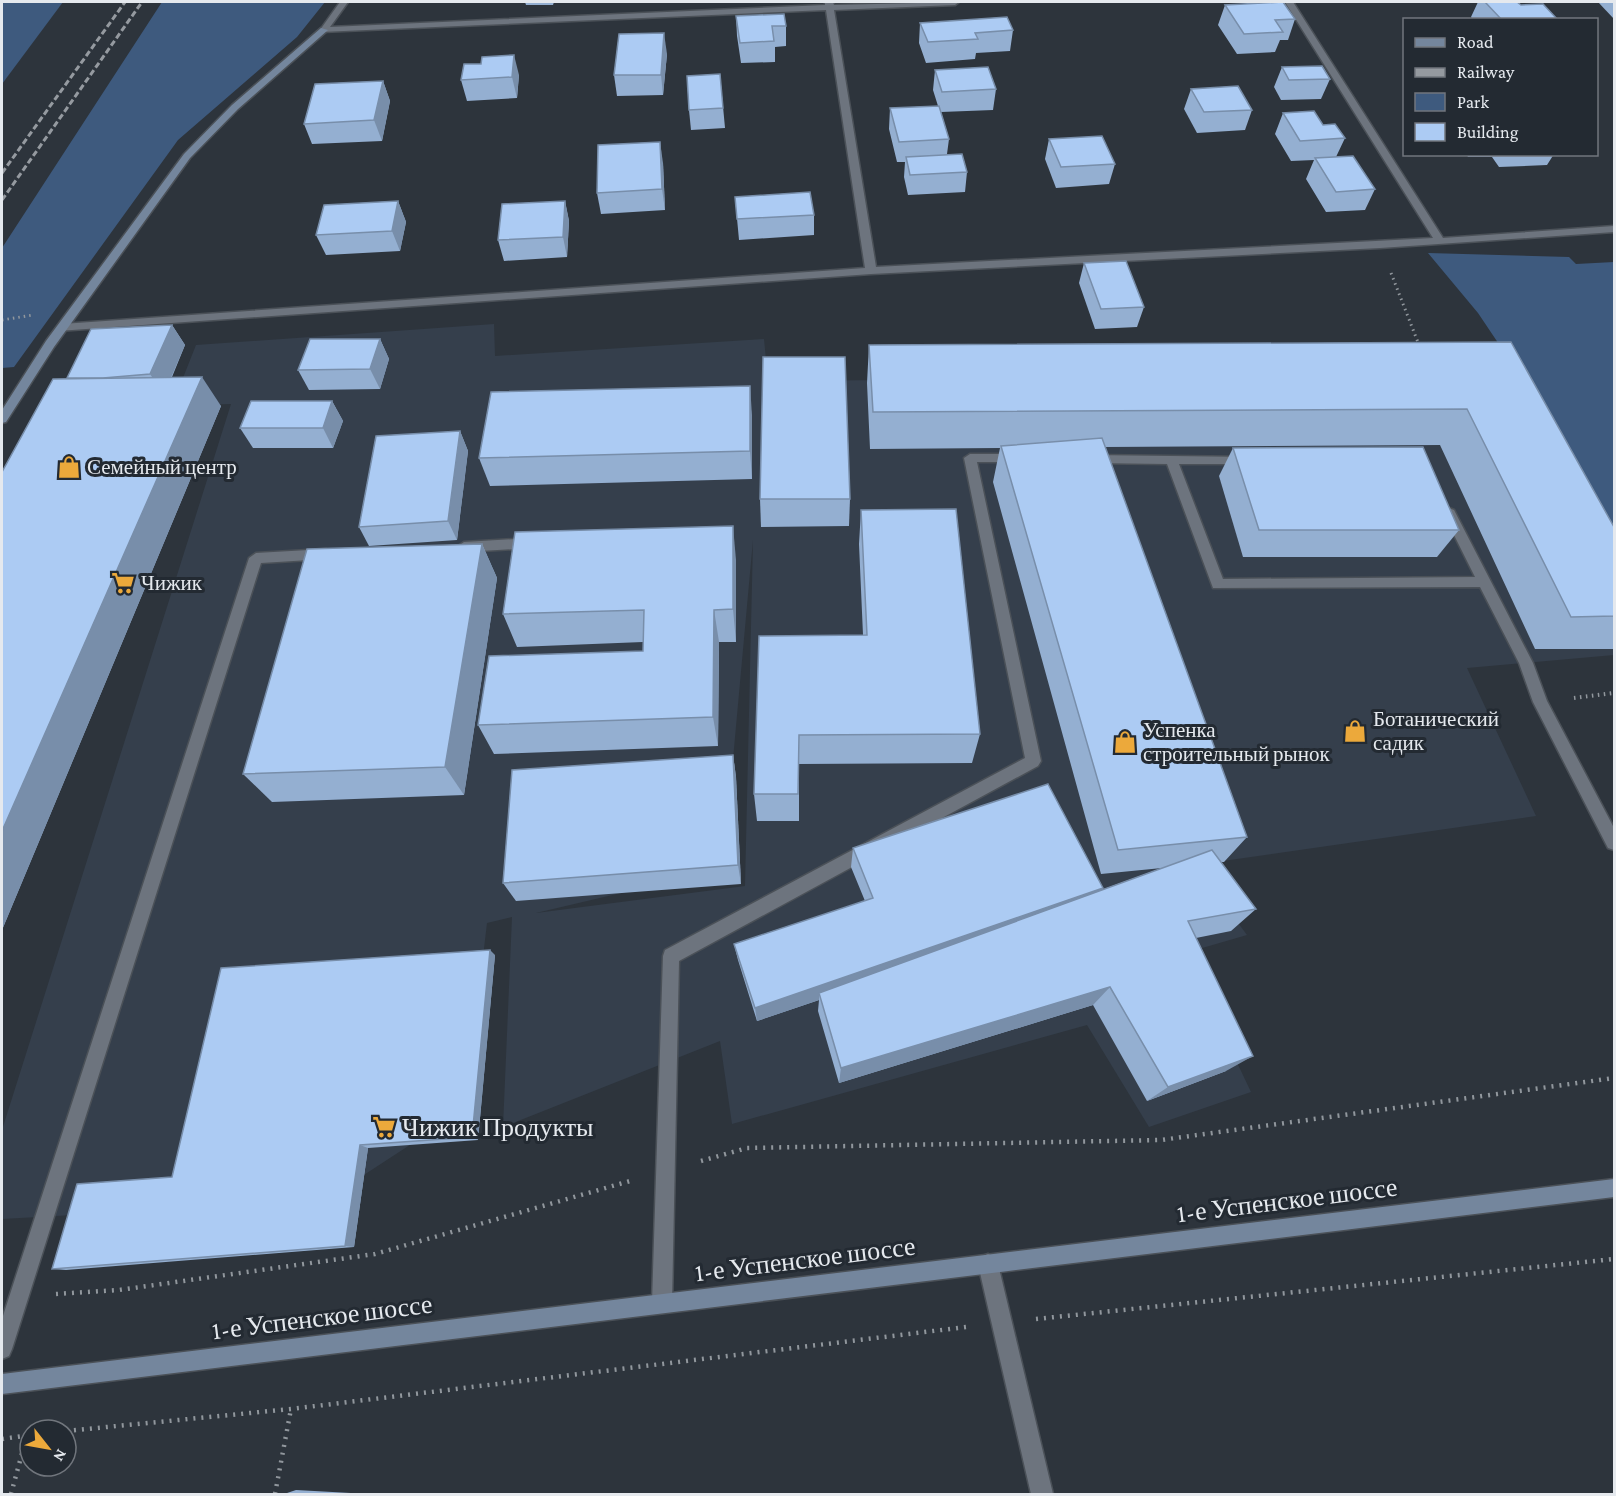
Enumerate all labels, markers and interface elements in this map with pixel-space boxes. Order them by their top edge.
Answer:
legend [1403,18,1598,156]
text: Road [1457,32,1494,52]
text: Railway [1457,62,1515,82]
text: Park [1457,92,1489,112]
text: Building [1457,122,1519,142]
shop icon: Семейный центр [56,454,82,480]
place label: Семейный центр [87,455,237,479]
supermarket icon: Чижик [110,570,136,596]
place label: Чижик [141,571,203,595]
place label: Ботанический садик [1373,707,1499,755]
place label: Успенка строительный рынок [1143,718,1330,766]
shop icon: Ботанический садик [1342,718,1368,744]
shop icon: Успенка строительный рынок [1112,729,1138,755]
place label: Чижик Продукты [402,1113,594,1142]
supermarket icon: Чижик Продукты [371,1114,397,1140]
street label: 1-е Успенское шоссе [1175,1173,1399,1228]
street label: 1-е Успенское шоссе [693,1232,917,1287]
street label: 1-е Успенское шоссе [210,1290,434,1345]
north arrow [18,1418,78,1478]
text: N [50,1446,71,1465]

